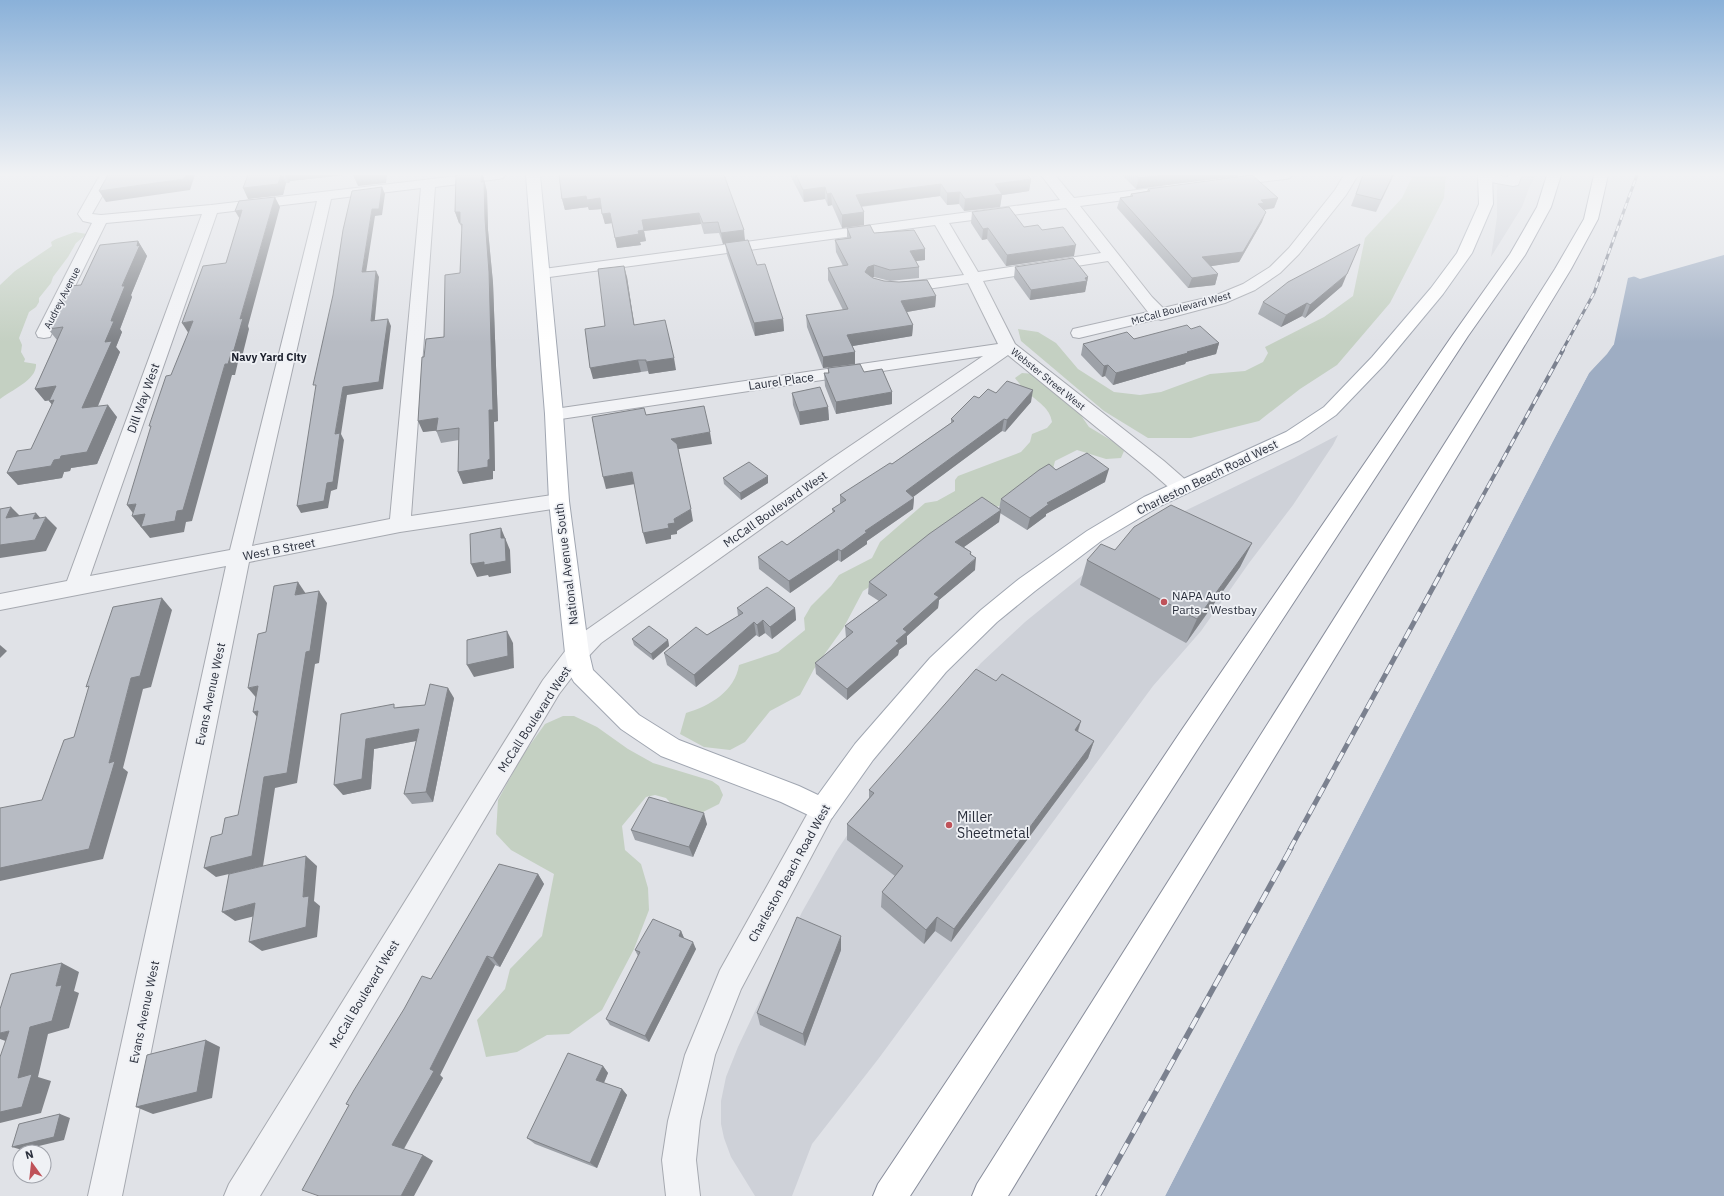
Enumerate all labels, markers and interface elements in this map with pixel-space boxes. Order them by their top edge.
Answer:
street label: Audrey Avenue [41,264,83,331]
street label: McCall Boulevard West [1130,288,1233,328]
street label: Webster Street West [1008,345,1088,413]
district label: Navy Yard City [231,350,307,364]
street label: Dill Way West [123,361,163,435]
street label: Laurel Place [747,369,815,393]
street label: Charleston Beach Road West [1134,436,1280,518]
street label: McCall Boulevard West [720,467,830,551]
street label: National Avenue South [551,502,581,626]
street label: West B Street [241,535,317,563]
place label: NAPA Auto Parts - Westbay [1172,588,1257,617]
marker: NAPA Auto Parts - Westbay [1159,597,1169,607]
street label: Evans Avenue West [192,641,228,747]
street label: McCall Boulevard West [494,663,574,775]
street label: Charleston Beach Road West [745,801,833,945]
place label: Miller Sheetmetal [957,808,1030,842]
marker: Miller Sheetmetal [944,820,954,830]
street label: McCall Boulevard West [326,937,402,1051]
street label: Evans Avenue West [126,959,162,1065]
north arrow [12,1144,52,1184]
text: N [24,1147,35,1162]

